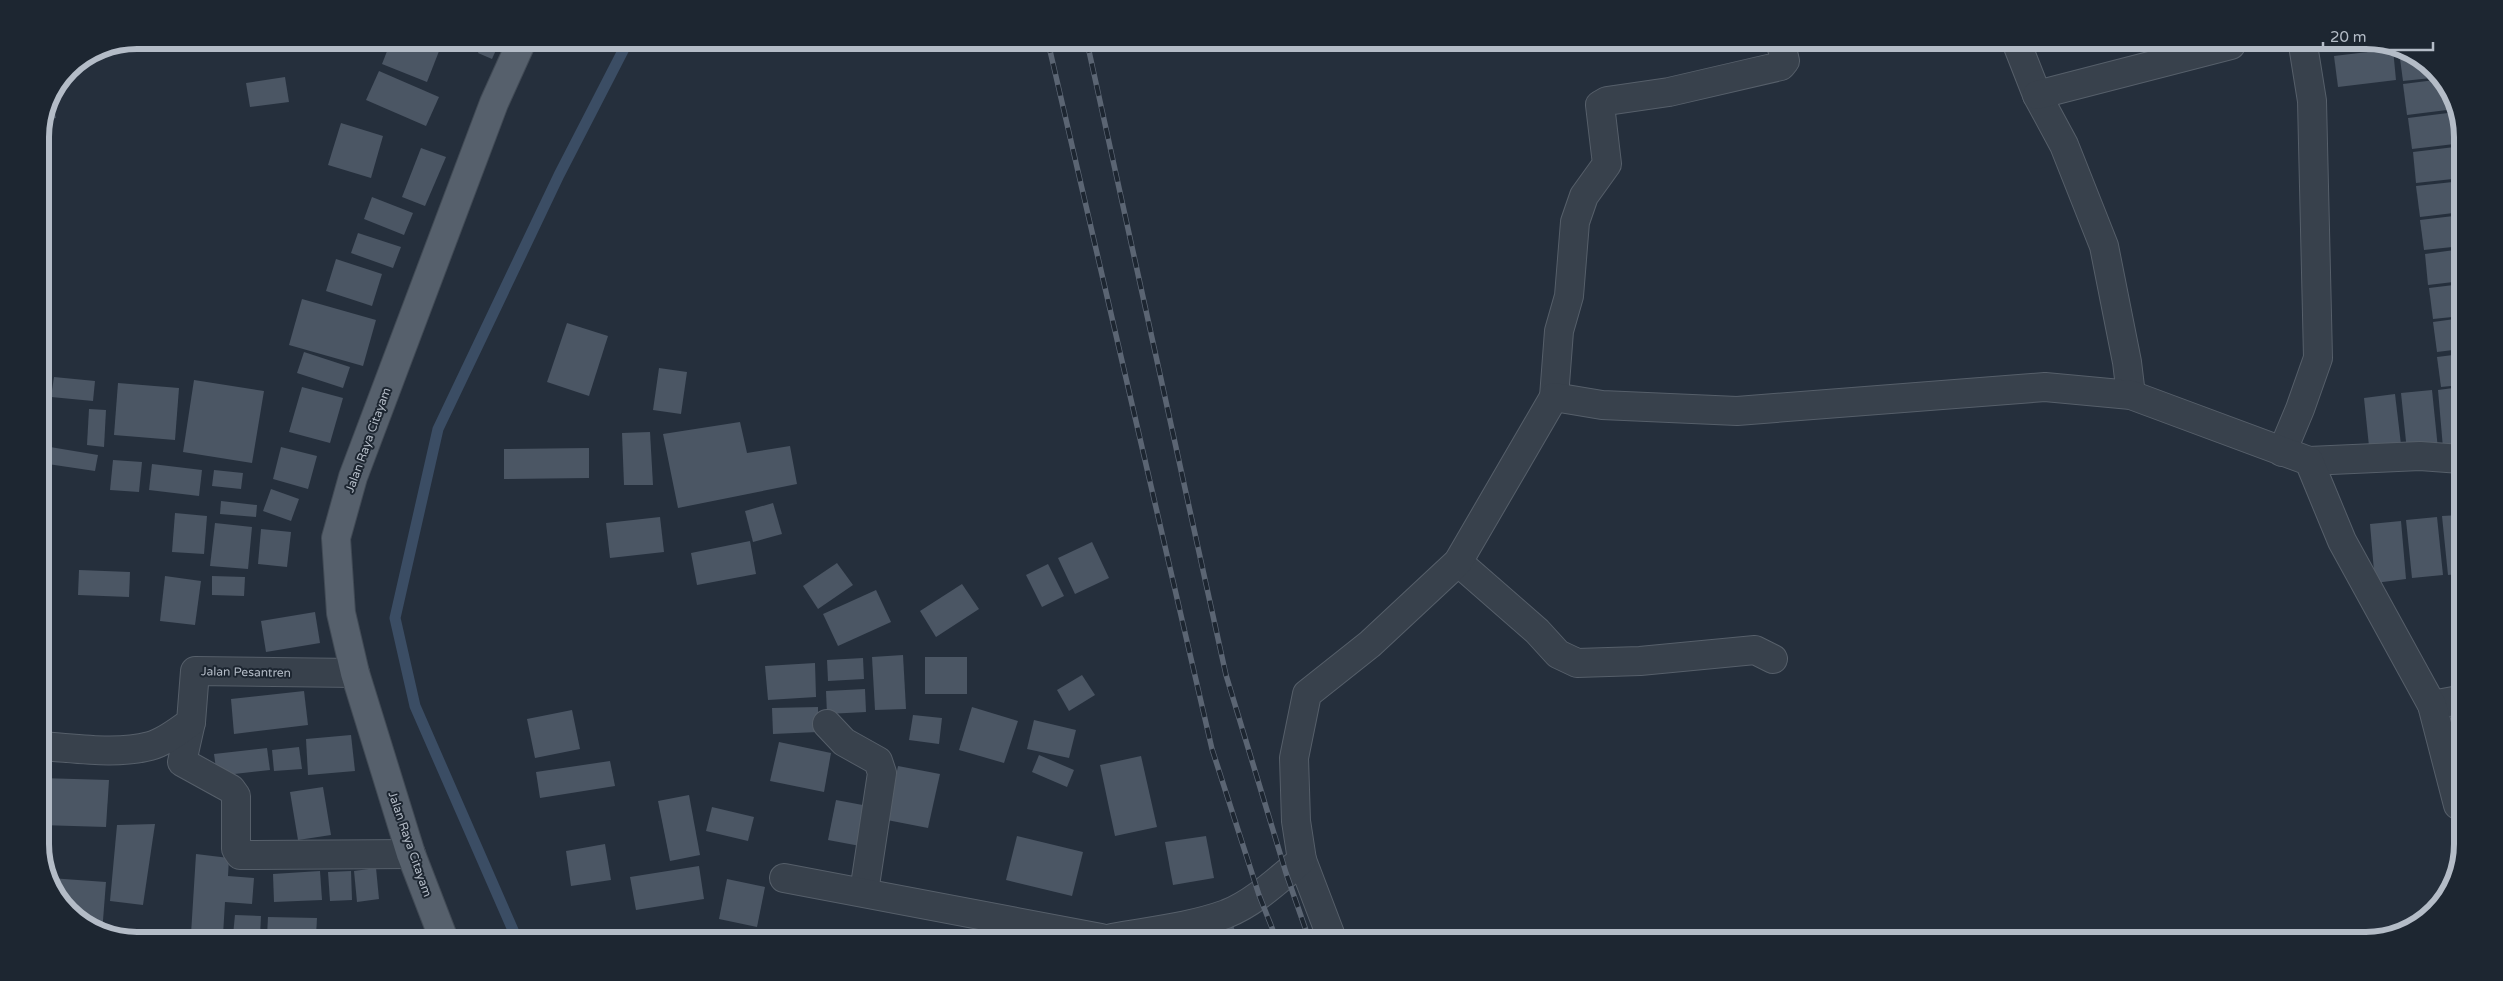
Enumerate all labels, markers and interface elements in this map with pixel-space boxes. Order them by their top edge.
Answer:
scale bar [2323,20,2433,52]
text: 20 m [2330,28,2367,46]
street label: Jalan Raya Citayam [343,386,393,494]
street label: Jalan Pesantren [201,664,291,680]
street label: Jalan Raya Citayam [385,789,435,899]

